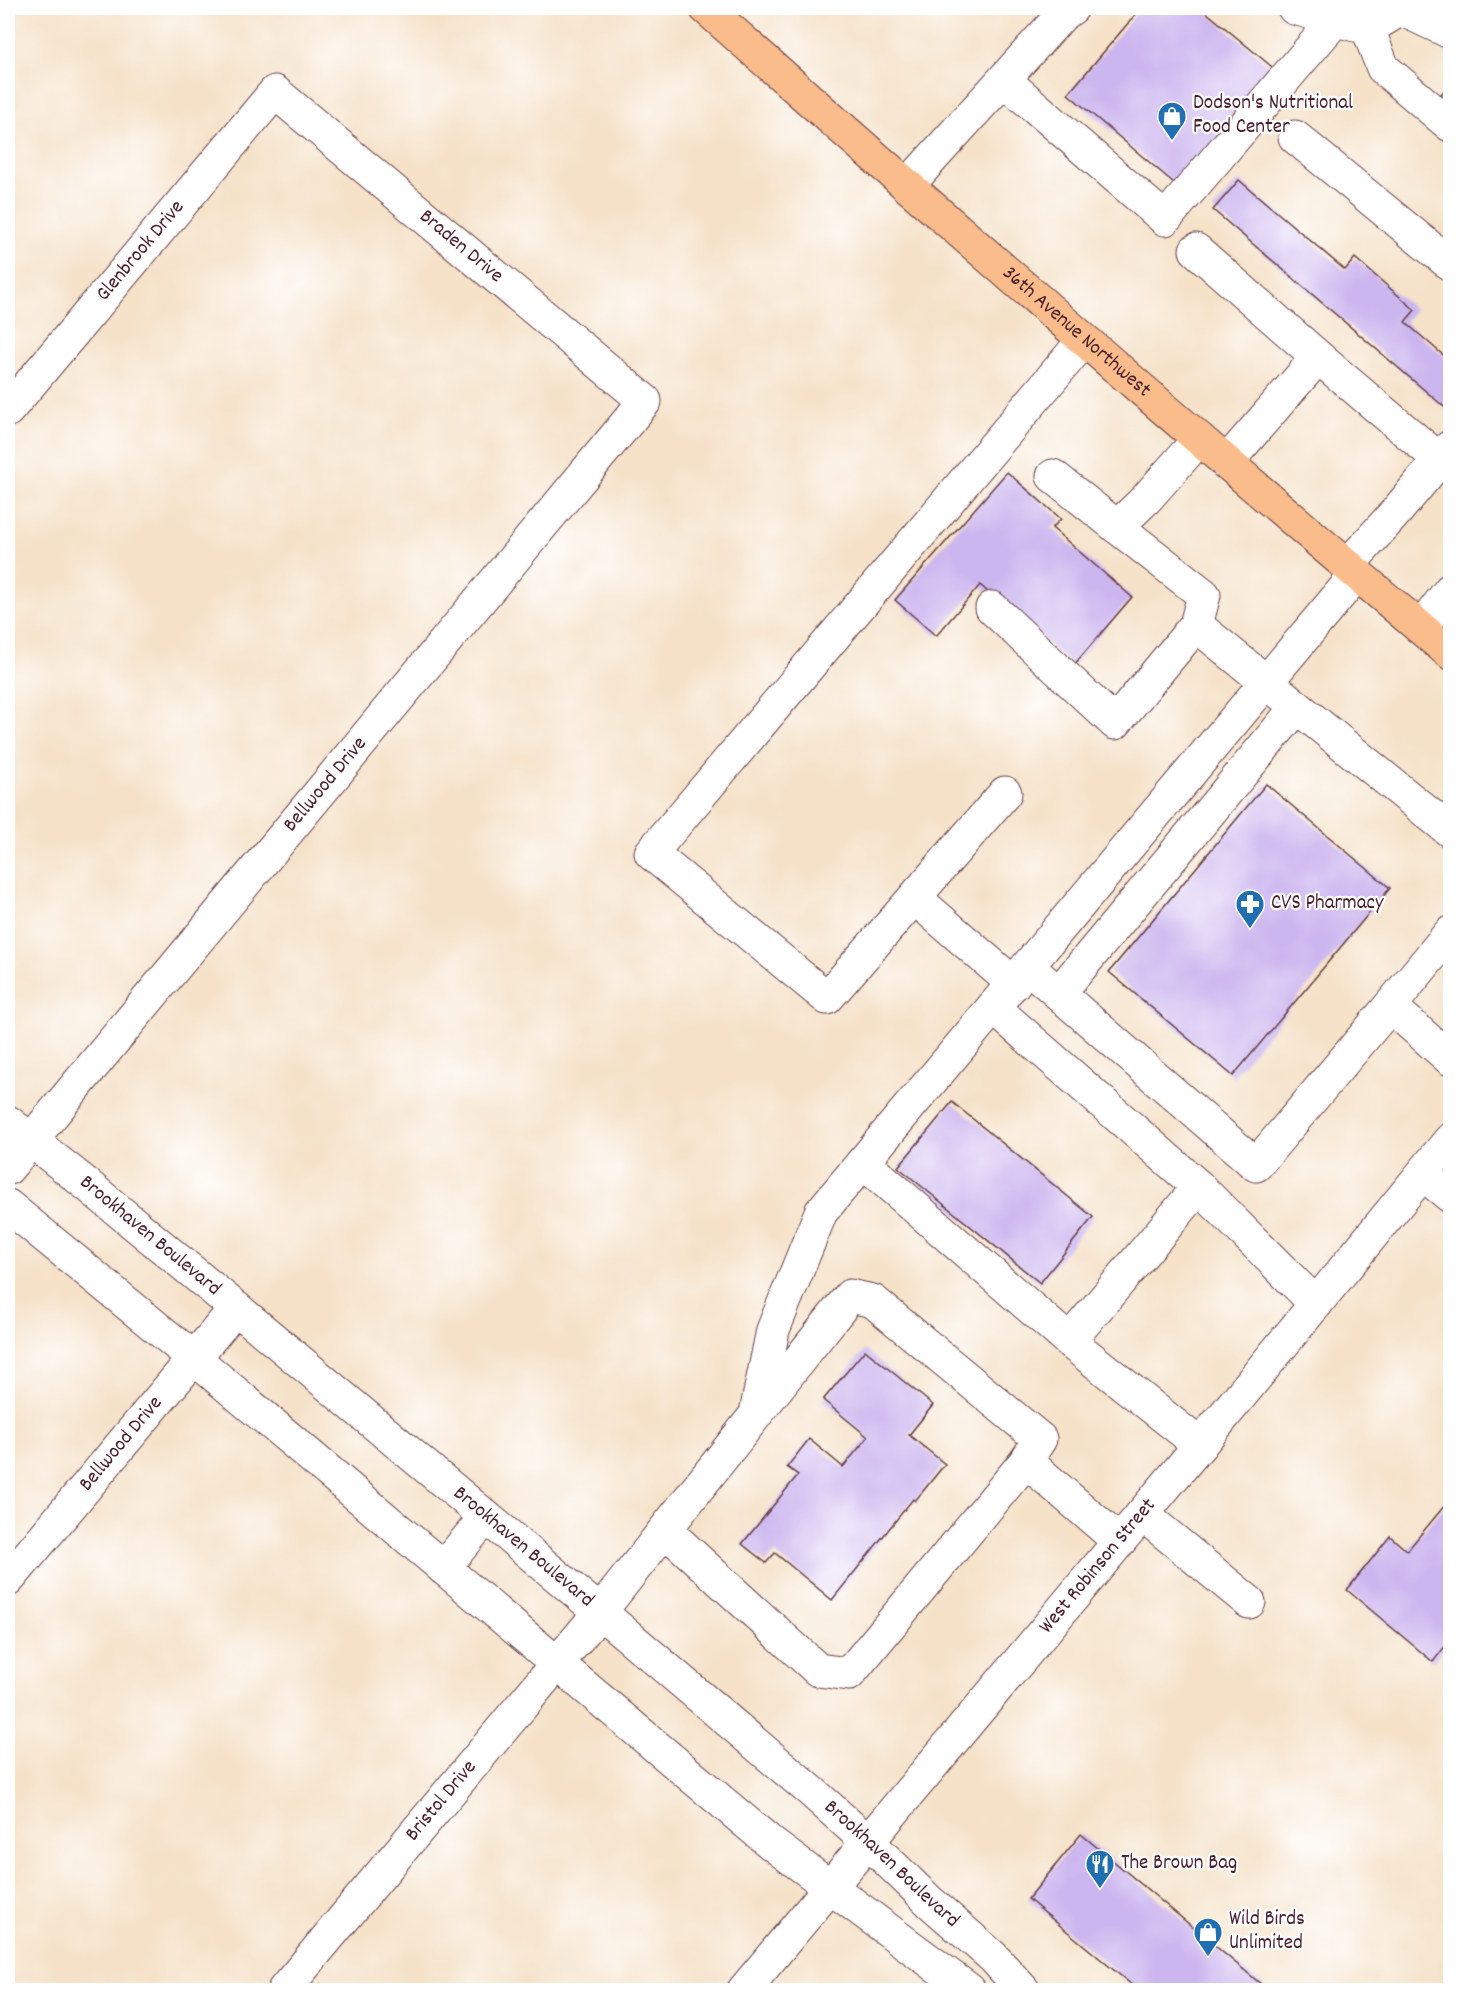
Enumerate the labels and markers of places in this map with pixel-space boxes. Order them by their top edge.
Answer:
place label: Dodson's Nutritional Food Center [1193,89,1353,143]
shop icon: Dodson's Nutritional Food Center [1156,100,1188,142]
pharmacy icon: CVS Pharmacy [1234,888,1266,930]
place label: CVS Pharmacy [1271,889,1384,919]
restaurant icon: The Brown Bag [1084,1848,1116,1890]
place label: The Brown Bag [1121,1849,1237,1879]
place label: Wild Birds Unlimited [1229,1905,1305,1959]
shop icon: Wild Birds Unlimited [1192,1916,1224,1958]

